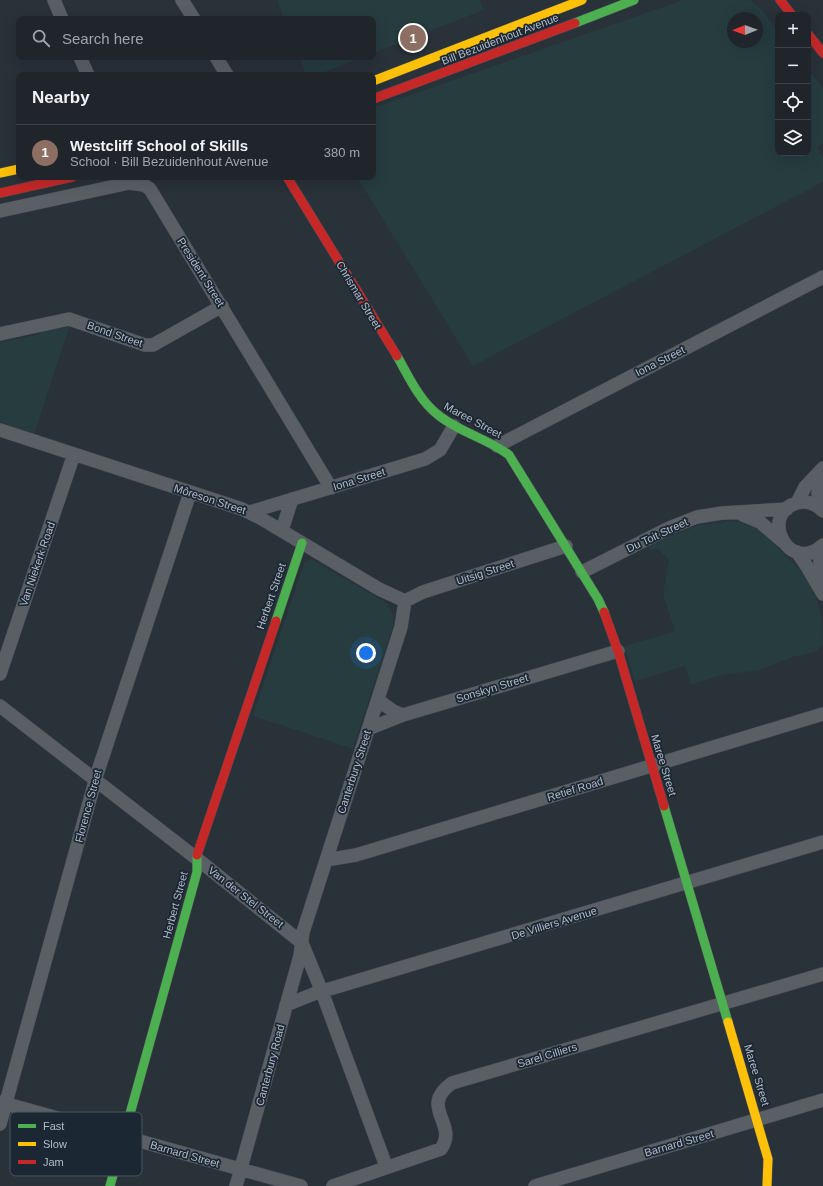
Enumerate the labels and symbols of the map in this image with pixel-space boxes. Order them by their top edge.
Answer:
street label: Bill Bezuidenhout Avenue [440,11,560,67]
north arrow [727,12,763,48]
pin: 1 [400,23,426,53]
street label: President Street [175,235,227,309]
street label: Chrismar Street [334,259,384,331]
street label: Bond Street [86,319,144,349]
street label: Iona Street [633,343,687,379]
street label: Maree Street [442,400,504,440]
street label: Iona Street [332,465,386,493]
street label: Môreson Street [172,482,248,516]
street label: Du Toit Street [624,516,690,554]
street label: Van Niekerk Road [17,520,57,608]
street label: Uitsig Street [455,557,515,587]
street label: Herbert Street [254,561,288,631]
your location [356,643,376,663]
street label: Sonskyn Street [455,671,529,705]
street label: Canterbury Street [335,729,373,815]
street label: Maree Street [649,733,679,797]
street label: Florence Street [72,768,104,844]
street label: Retief Road [545,775,605,803]
street label: Van der Stel Street [206,864,286,930]
street label: Herbert Street [160,870,190,940]
street label: De Villiers Avenue [510,904,598,942]
street label: Canterbury Road [253,1023,287,1107]
street label: Sarel Cilliers [516,1040,579,1070]
street label: Maree Street [742,1043,772,1107]
legend [10,1112,142,1176]
text: Fast [43,1120,64,1132]
street label: Barnard Street [643,1127,715,1159]
text: Slow [43,1138,67,1150]
street label: Barnard Street [149,1138,221,1170]
text: Jam [43,1156,64,1168]

